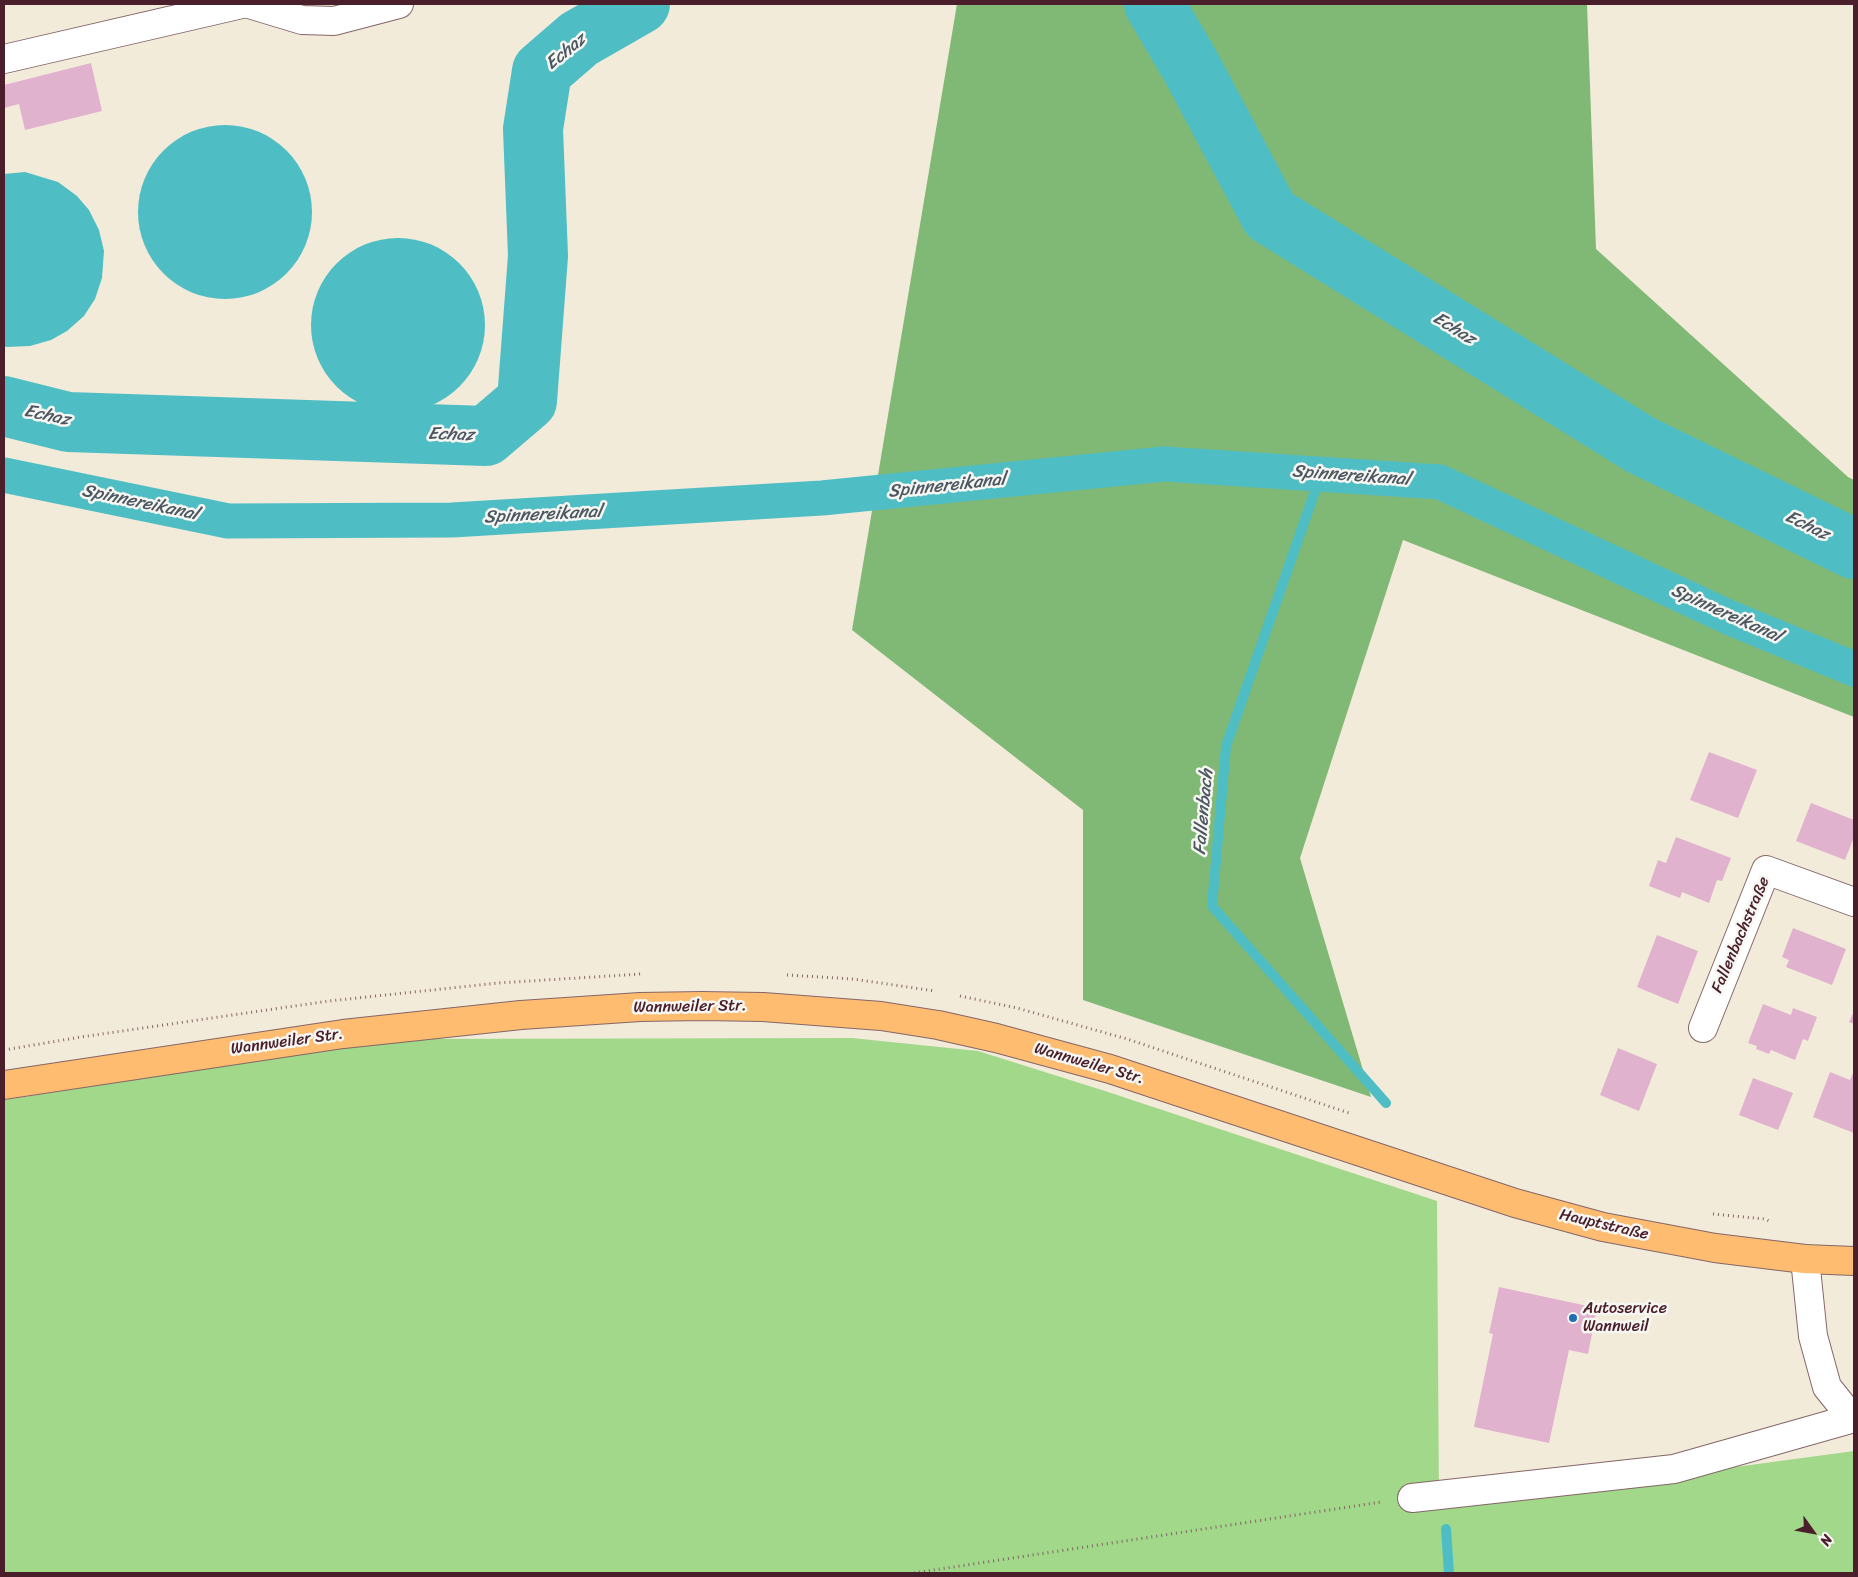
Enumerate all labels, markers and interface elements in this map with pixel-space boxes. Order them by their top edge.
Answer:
water label: Echaz [541,29,591,75]
water label: Echaz [1429,308,1479,350]
water label: Echaz [22,401,72,431]
water label: Echaz [428,423,474,447]
water label: Spinnereikanal [1291,461,1411,491]
water label: Spinnereikanal [887,469,1007,503]
water label: Spinnereikanal [80,480,200,526]
water label: Spinnereikanal [483,501,603,529]
water label: Echaz [1782,506,1832,546]
water label: Spinnereikanal [1668,580,1784,648]
water label: Fallenbach [1190,768,1218,856]
street label: Fallenbachstraße [1708,874,1774,996]
street label: Wannweiler Str. [633,996,747,1018]
street label: Wannweiler Str. [230,1025,344,1059]
street label: Wannweiler Str. [1032,1039,1146,1089]
street label: Hauptstraße [1558,1205,1650,1245]
place label: Autoservice Wannweil [1583,1299,1667,1337]
marker: Autoservice Wannweil [1567,1312,1579,1324]
north arrow [1788,1507,1838,1557]
text: N [1813,1529,1839,1551]

